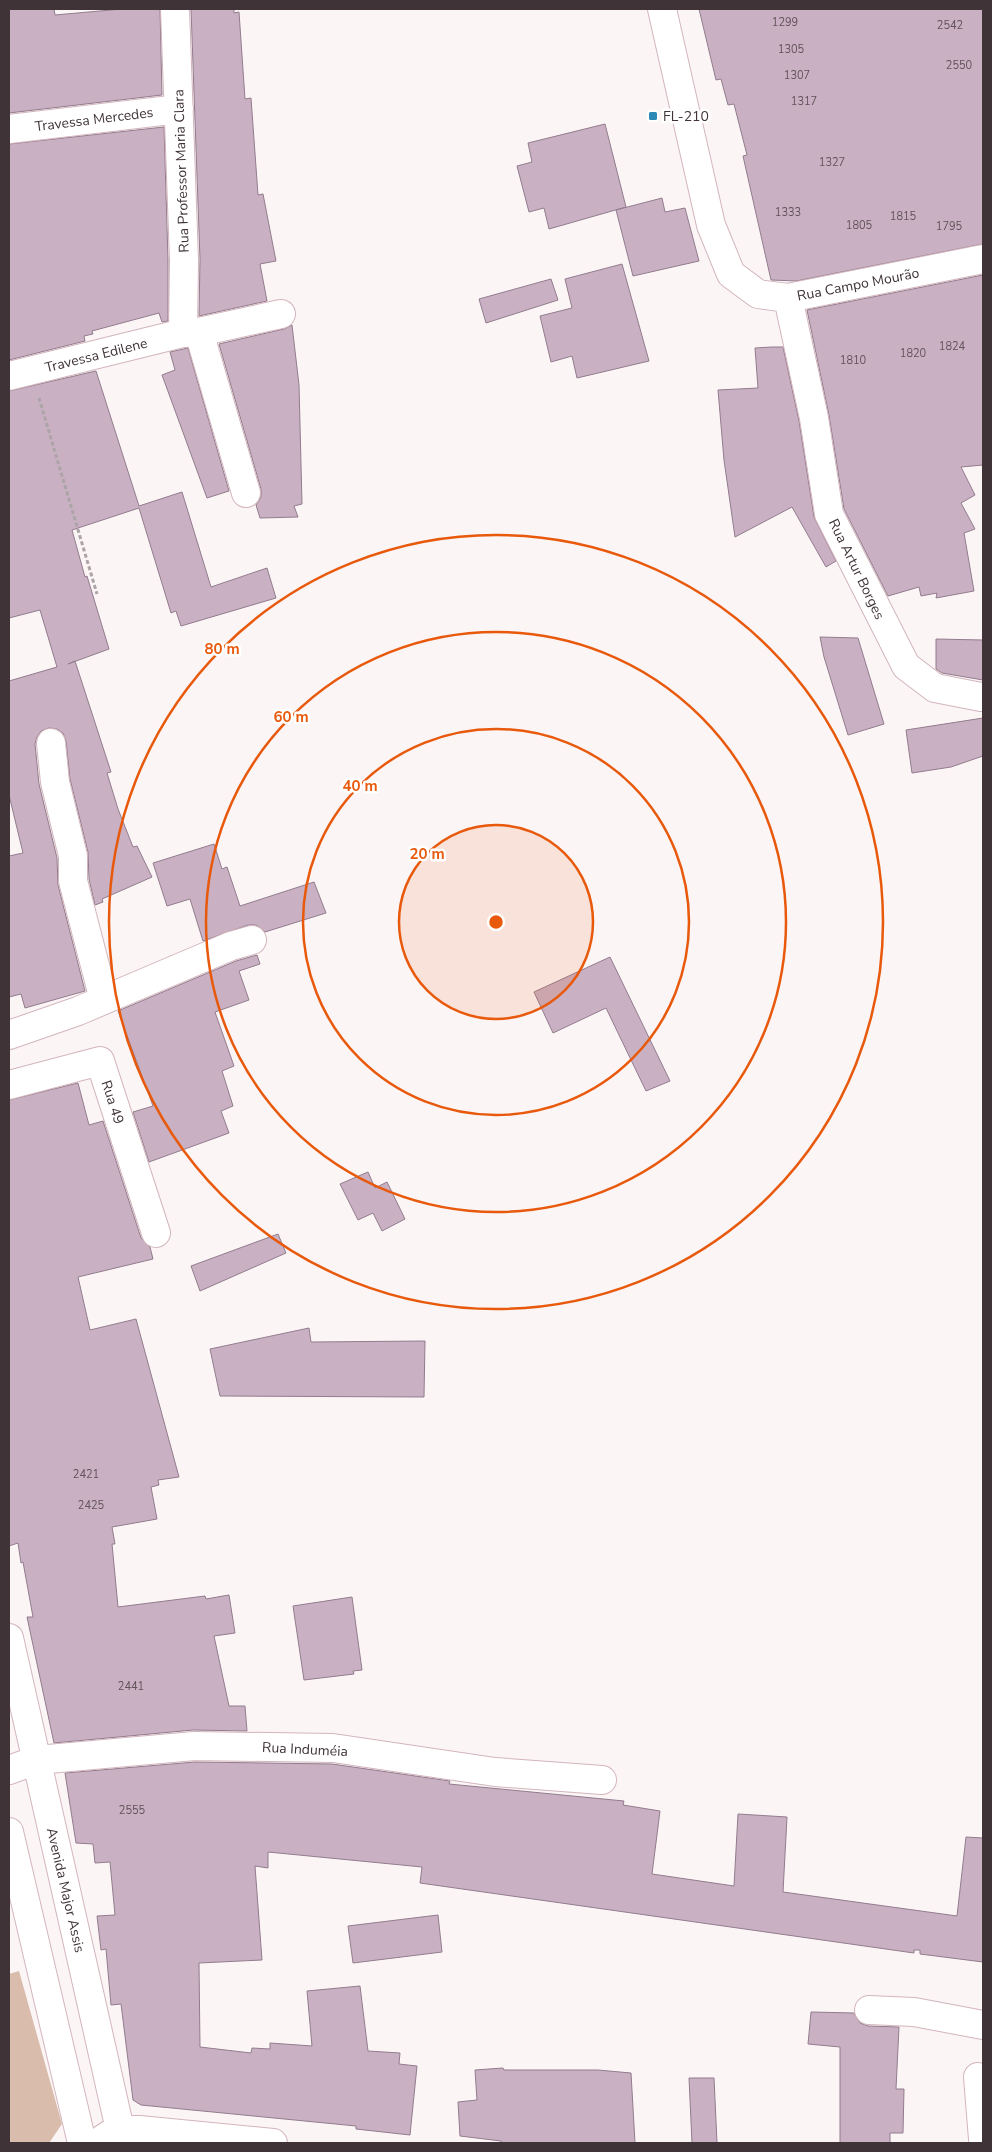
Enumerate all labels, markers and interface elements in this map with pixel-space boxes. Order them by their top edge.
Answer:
house number: 1299 [772,15,798,30]
house number: 2542 [937,18,963,33]
house number: 1305 [778,42,805,57]
house number: 2550 [946,58,973,73]
house number: 1307 [784,68,810,83]
street label: Rua Professor Maria Clara [169,89,194,253]
house number: 1317 [791,94,817,109]
street label: Travessa Mercedes [34,103,155,136]
place label: FL-210 [663,107,709,126]
marker: FL-210 [647,110,659,122]
house number: 1327 [819,155,845,170]
house number: 1333 [775,205,801,220]
house number: 1815 [890,209,917,224]
house number: 1805 [846,218,873,233]
house number: 1795 [936,219,963,234]
street label: Rua Campo Mourão [795,263,921,306]
street label: Travessa Edilene [43,334,149,377]
house number: 1824 [939,339,966,354]
house number: 1820 [900,346,927,361]
house number: 1810 [840,353,867,368]
street label: Rua Artur Borges [824,516,889,623]
text: 80 m [204,639,240,659]
text: 60 m [273,707,309,727]
text: 40 m [342,776,378,796]
text: 20 m [409,844,445,864]
centre of rings [487,913,505,931]
street label: Rua 49 [97,1078,129,1127]
house number: 2421 [73,1467,99,1482]
house number: 2425 [78,1498,105,1513]
house number: 2441 [118,1679,144,1694]
street label: Rua Induméia [262,1738,348,1761]
house number: 2555 [119,1803,146,1818]
street label: Avenida Major Assis [42,1826,89,1955]

